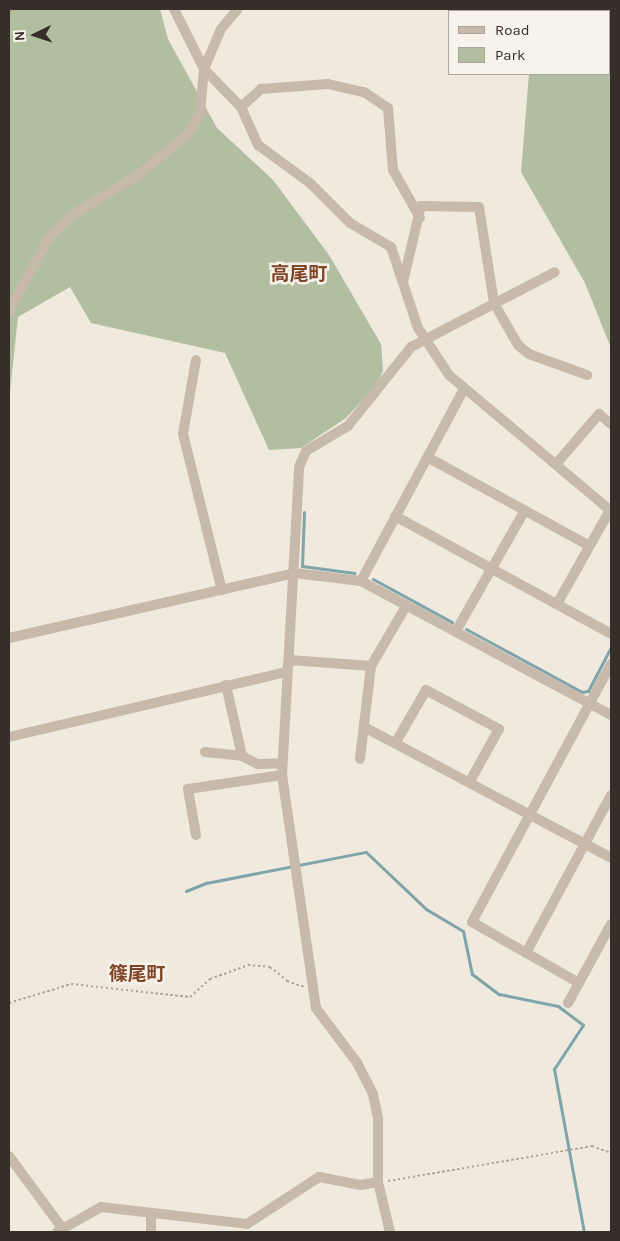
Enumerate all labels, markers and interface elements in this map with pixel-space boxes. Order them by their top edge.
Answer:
north arrow [10,10,60,60]
legend [448,10,610,75]
text: Road [495,21,530,39]
text: N [11,30,28,42]
text: Park [495,46,525,64]
district label: 高尾町 [271,264,327,286]
district label: 篠尾町 [109,964,165,986]

